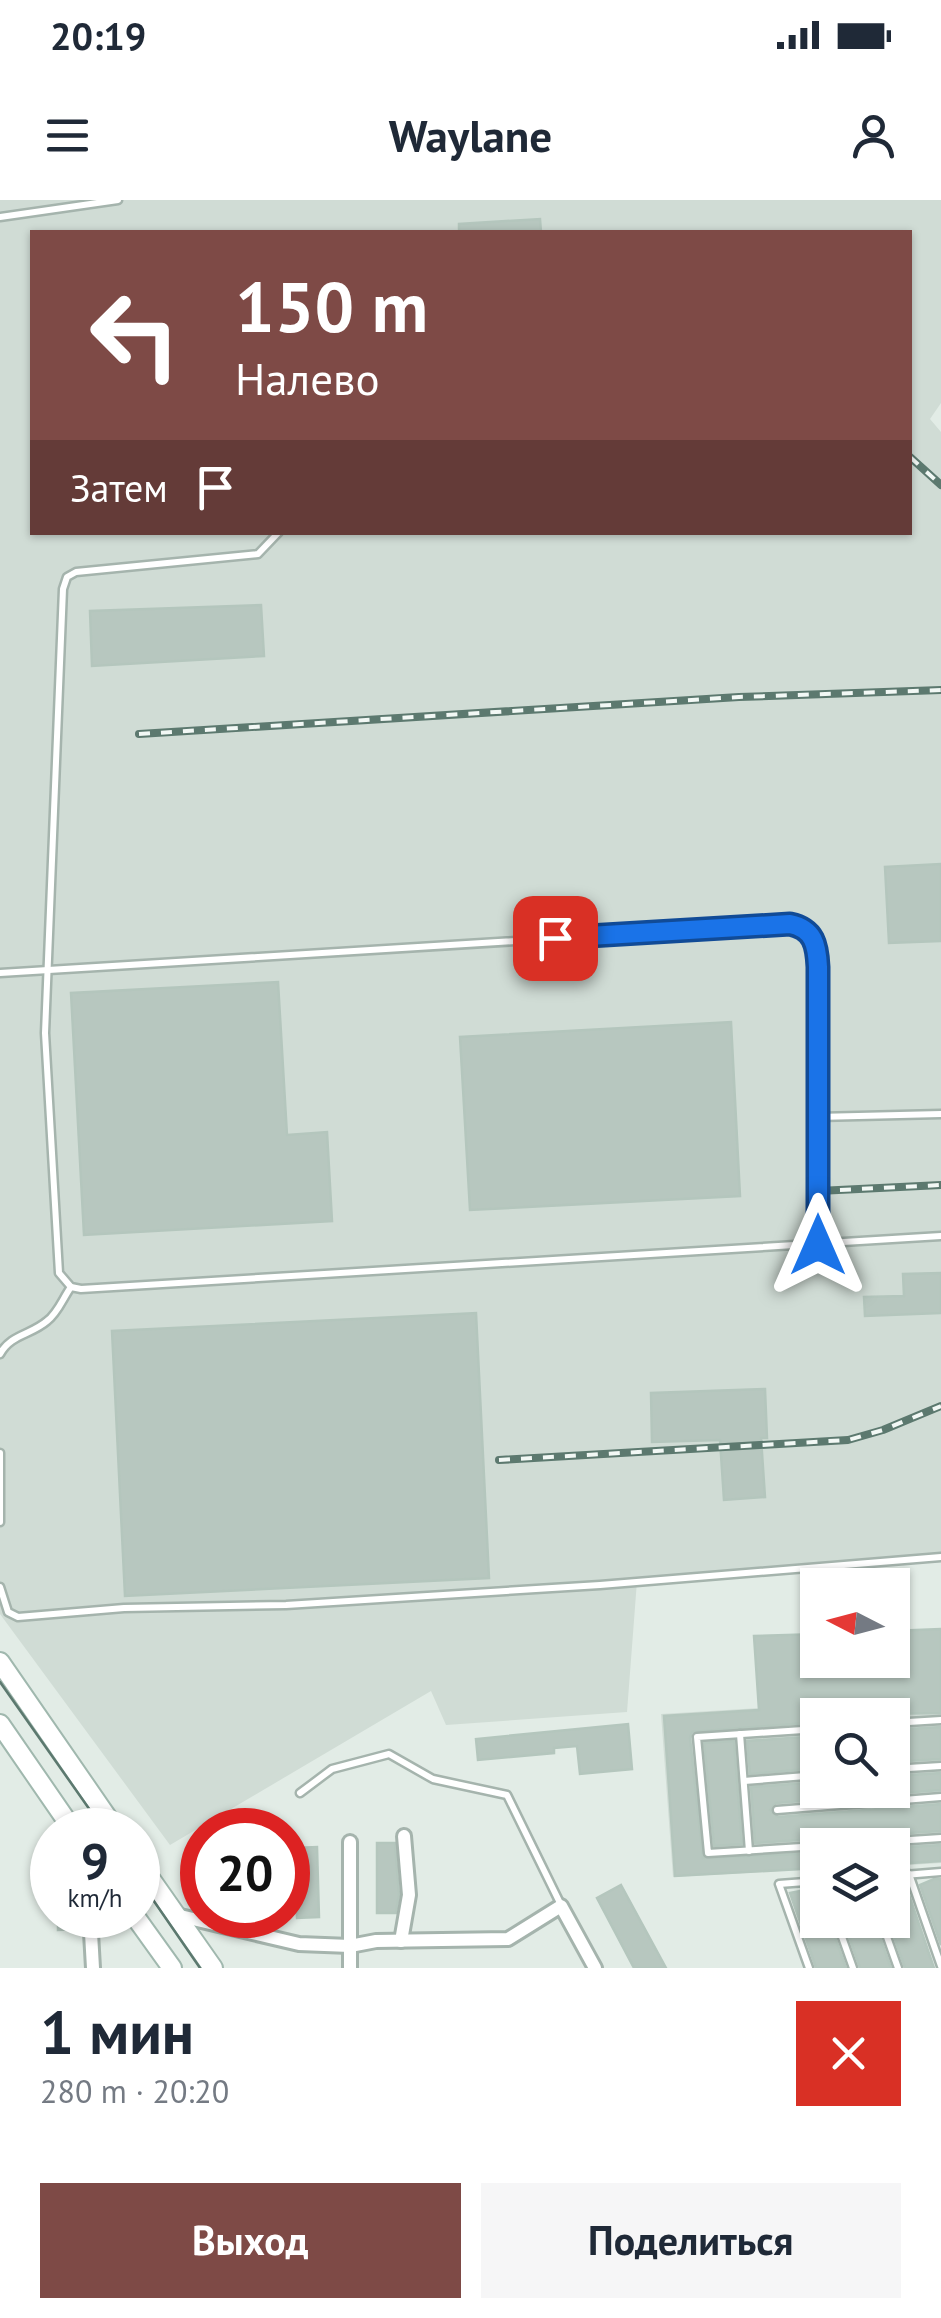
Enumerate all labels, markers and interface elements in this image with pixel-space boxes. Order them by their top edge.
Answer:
text: 20:19 [50,11,146,60]
text: Waylane [389,106,552,164]
icon: menu [40,108,95,163]
icon: person [846,108,901,163]
text: 150 m [235,261,428,351]
icon: left [70,270,200,400]
text: Налево [235,349,380,407]
icon: arrive [188,460,243,515]
text: Затем [70,463,168,512]
pin [513,896,598,981]
icon: arrive [528,911,583,966]
position arrow [766,1193,870,1297]
north arrow [800,1568,910,1678]
map controls [800,1568,910,1938]
button: search [800,1698,910,1808]
speed limit sign: 20 [180,1808,310,1938]
text: 9 [81,1828,109,1893]
button: layers [800,1828,910,1938]
text: km/h [68,1882,122,1914]
text: 1 мин [40,1993,194,2071]
button: close [796,2001,901,2106]
text: 280 m · 20:20 [40,2070,229,2112]
button: Выход [40,2183,461,2298]
button: Поделиться [481,2183,901,2298]

